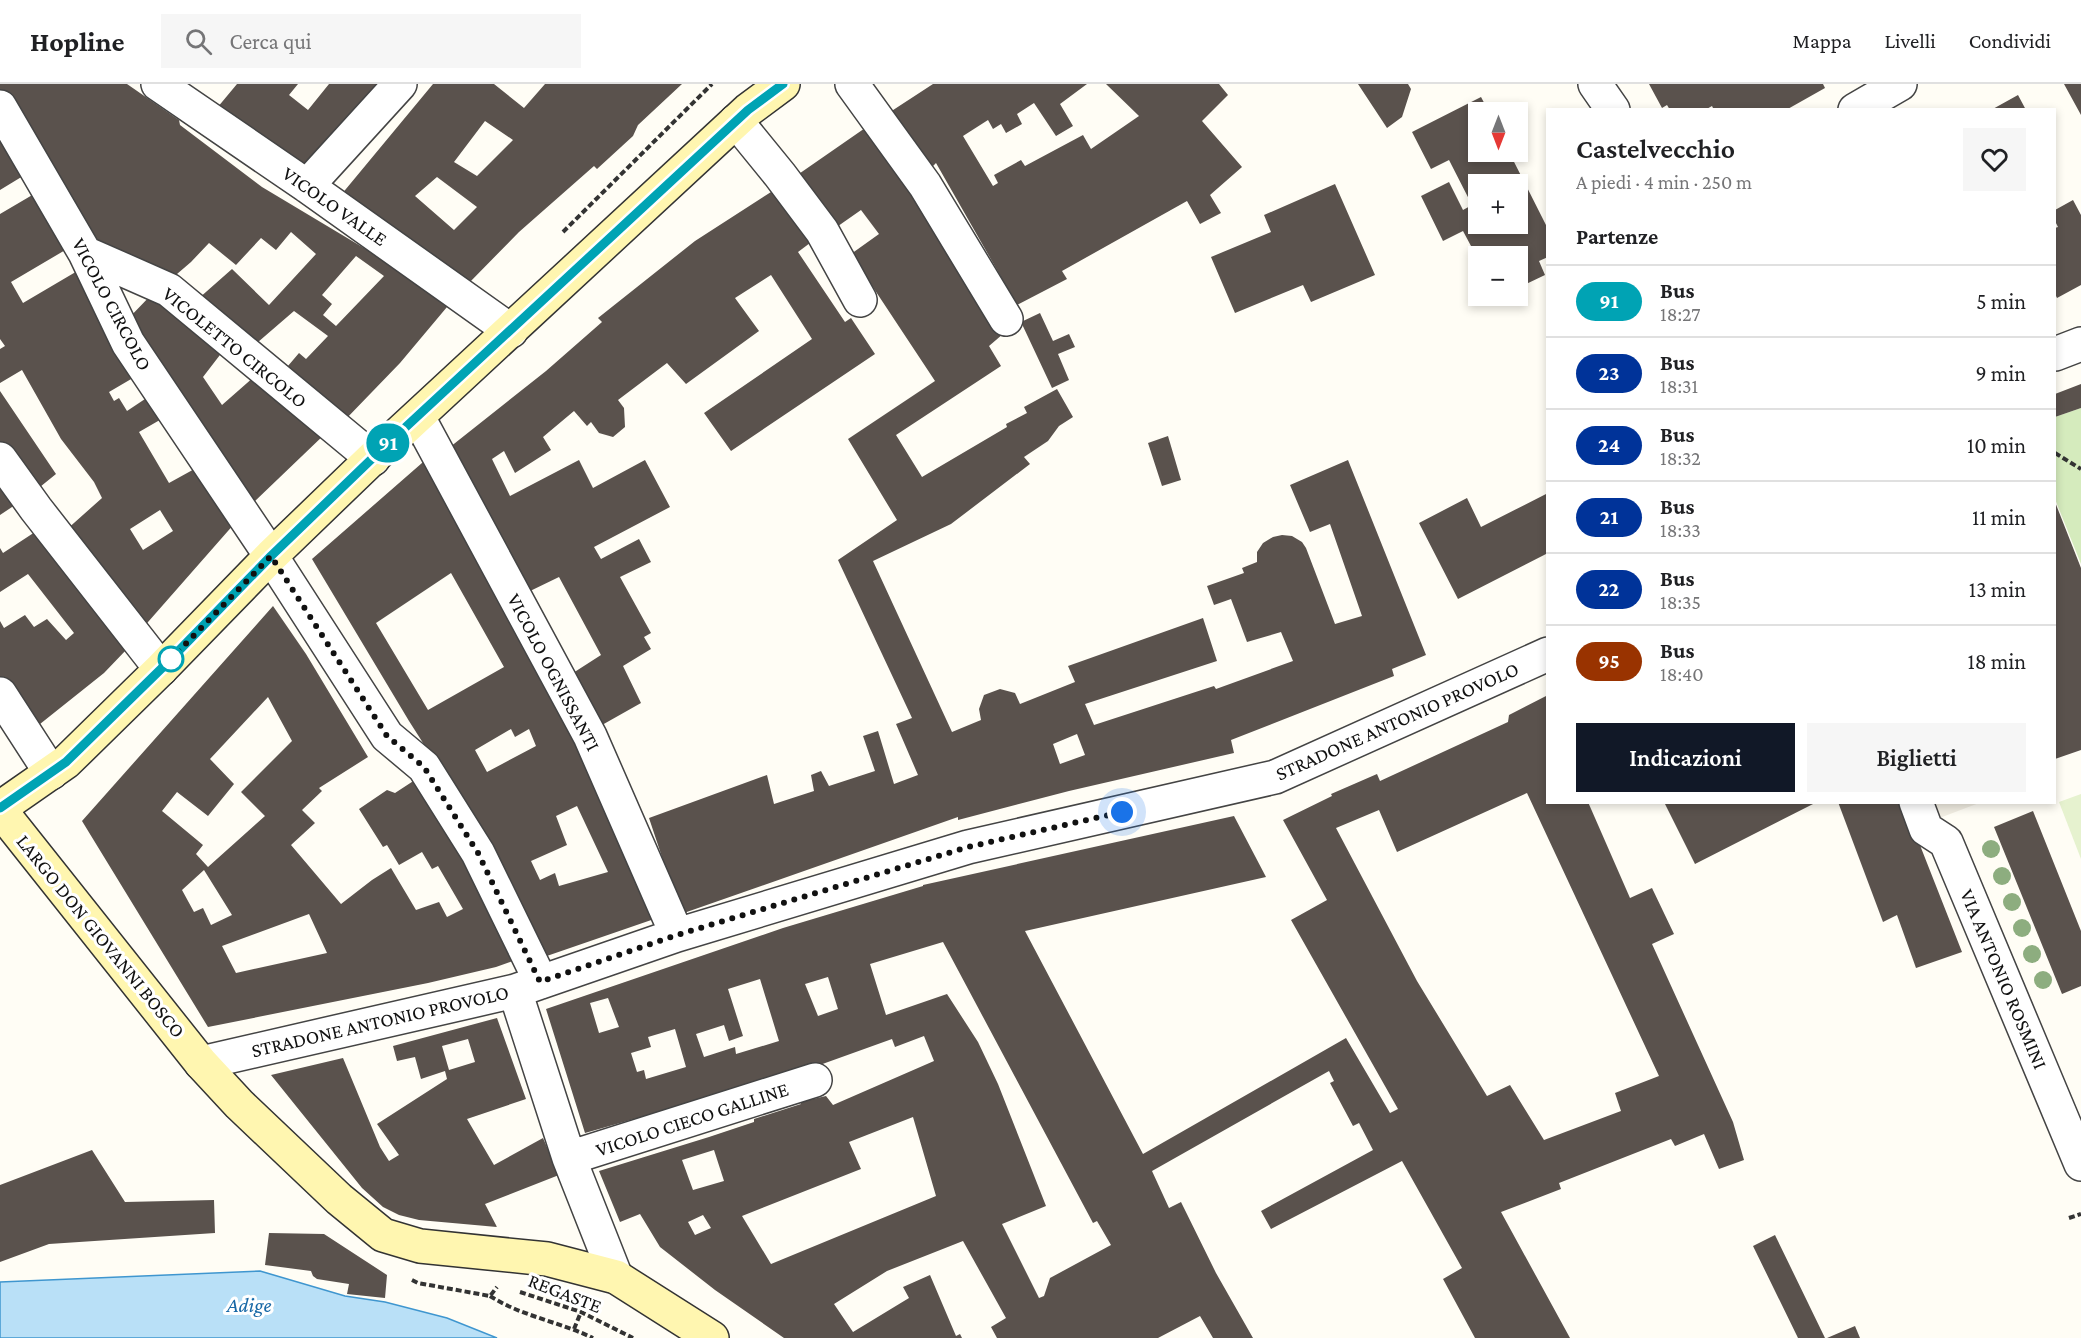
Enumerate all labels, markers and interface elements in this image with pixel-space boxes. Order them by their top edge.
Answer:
search box [161,14,581,68]
icon: search [182,25,215,58]
text: Hopline [30,26,125,57]
text: Cerca qui [230,29,312,54]
text: Mappa [1793,29,1851,53]
text: Livelli [1884,29,1936,53]
text: Condividi [1969,29,2051,53]
north arrow [1468,102,1528,162]
map controls [1468,102,1528,306]
button: heart [1963,128,2026,191]
text: Castelvecchio [1576,133,1735,164]
street label: VICOLO VALLE [279,162,392,250]
text: A piedi · 4 min · 250 m [1576,171,1752,193]
button: + [1468,174,1528,234]
text: Partenze [1576,224,1658,249]
street label: VICOLO CIRCOLO [68,234,156,374]
button: − [1468,246,1528,306]
text: Bus [1660,278,1694,303]
street label: VICOLETTO CIRCOLO [158,282,312,412]
text: 91 [1599,289,1619,313]
text: 5 min [1976,289,2026,314]
text: 18:27 [1660,303,1700,325]
text: Bus [1660,350,1694,375]
text: 23 [1599,361,1619,385]
text: 9 min [1975,361,2026,386]
text: 18:31 [1660,375,1698,397]
text: Bus [1660,422,1694,447]
line badge: 91 [361,424,415,462]
text: 91 [378,431,398,455]
text: 24 [1598,433,1620,457]
text: 10 min [1967,433,2026,458]
text: 18:32 [1660,447,1701,469]
text: Bus [1660,494,1694,519]
text: 21 [1600,505,1618,529]
text: 11 min [1972,505,2026,530]
text: 18:33 [1660,519,1701,541]
text: Bus [1660,566,1694,591]
text: 22 [1598,577,1620,601]
text: 13 min [1969,577,2026,602]
street label: VICOLO OGNISSANTI [503,590,605,754]
text: 18:35 [1660,591,1701,613]
text: Bus [1660,638,1694,663]
unlabelled marker [158,646,184,672]
text: 95 [1598,649,1620,673]
text: 18 min [1967,649,2026,674]
street label: STRADONE ANTONIO PROVOLO [1272,657,1522,785]
text: 18:40 [1660,663,1704,685]
button: Indicazioni [1576,723,1795,792]
button: Biglietti [1807,723,2026,792]
your location [1107,797,1137,827]
street label: LARGO DON GIOVANNI BOSCO [12,830,190,1042]
street label: VIA ANTONIO ROSMINI [1956,886,2052,1072]
street label: STRADONE ANTONIO PROVOLO [249,981,511,1061]
street label: VICOLO CIECO GALLINE [593,1077,791,1161]
street label: REGASTE [525,1269,605,1317]
water label: Adige [226,1293,271,1317]

